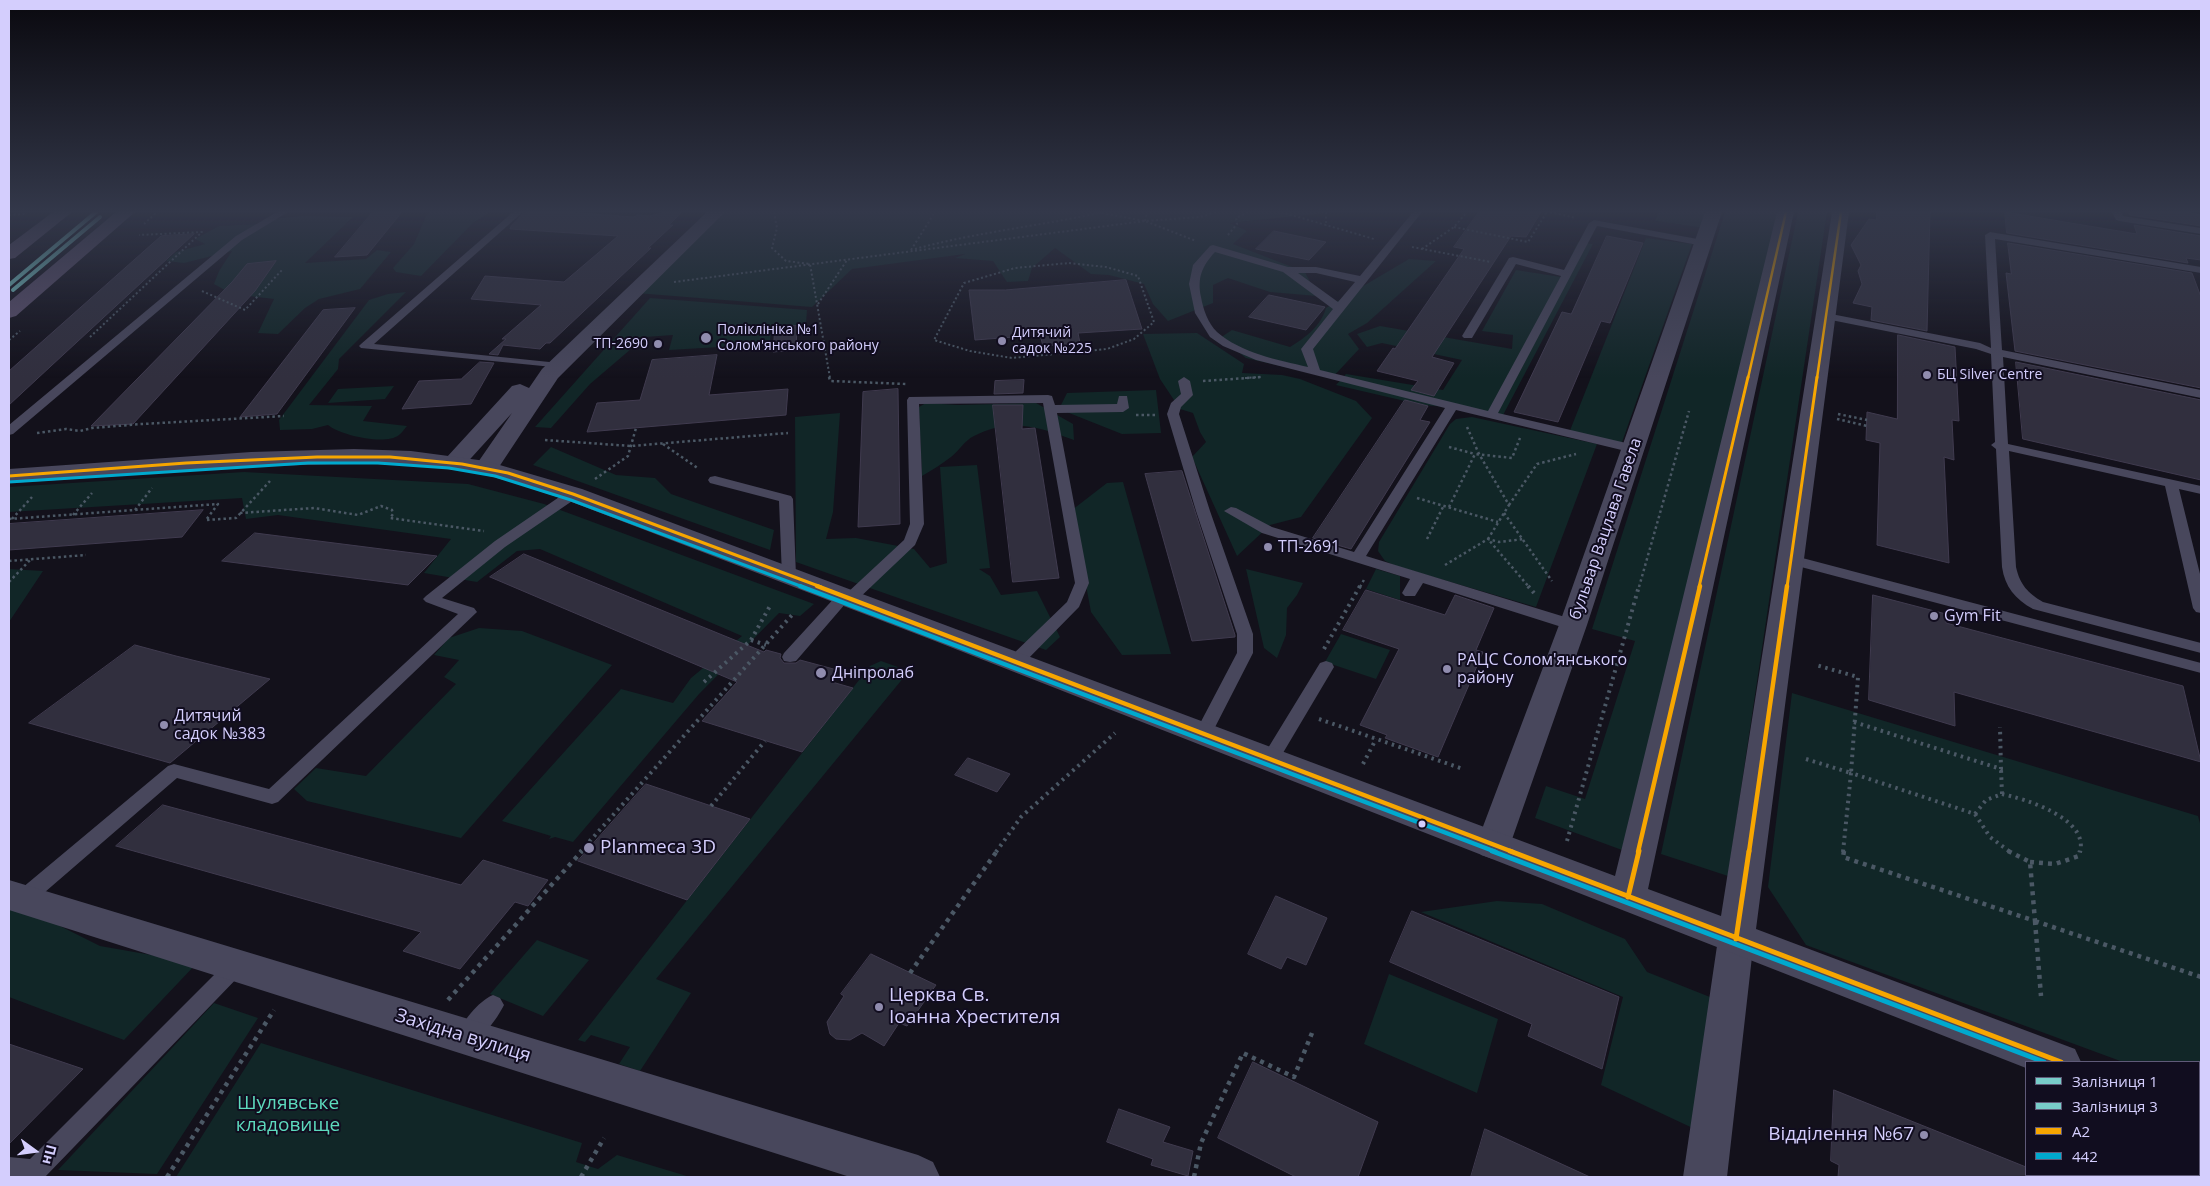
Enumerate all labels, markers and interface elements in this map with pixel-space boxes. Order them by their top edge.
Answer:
place label: Поліклініка №1 Солом'янського району [717,322,879,354]
place label: Дитячий садок №225 [1012,325,1092,358]
marker: Поліклініка №1 Солом'янського району [699,331,713,345]
marker: Дитячий садок №225 [996,335,1008,347]
place label: ТП-2690 [594,336,648,352]
marker: ТП-2690 [652,338,664,350]
place label: БЦ Silver Centre [1937,367,2042,383]
marker: БЦ Silver Centre [1921,369,1933,381]
street label: бульвар Вацлава Гавела [1566,436,1646,622]
place label: ТП-2691 [1278,537,1340,557]
marker: ТП-2691 [1262,541,1274,553]
place label: Gym Fit [1944,606,2001,626]
marker: Gym Fit [1928,610,1940,622]
place label: РАЦС Солом'янського району [1457,650,1627,688]
place label: Дніпролаб [832,663,914,683]
marker: РАЦС Солом'янського району [1441,663,1453,675]
marker: Дніпролаб [814,666,828,680]
place label: Дитячий садок №383 [174,706,266,744]
marker: Дитячий садок №383 [158,719,170,731]
unlabelled marker [1417,819,1427,829]
place label: Planmeca 3D [600,837,716,859]
marker: Planmeca 3D [582,841,596,855]
place label: Церква Св. Іоанна Хрестителя [889,985,1060,1029]
marker: Церква Св. Іоанна Хрестителя [873,1001,885,1013]
street label: Західна вулиця [392,1005,534,1067]
legend [2025,1061,2200,1176]
text: Залізниця 1 [2072,1071,2158,1091]
park label: Шулявське кладовище [236,1093,340,1137]
text: Залізниця 3 [2072,1096,2158,1116]
text: А2 [2072,1121,2090,1141]
place label: Відділення №67 [1768,1124,1914,1146]
north arrow [10,1126,60,1176]
marker: Відділення №67 [1918,1129,1930,1141]
text: Пн [38,1143,62,1167]
text: 442 [2072,1146,2098,1166]

